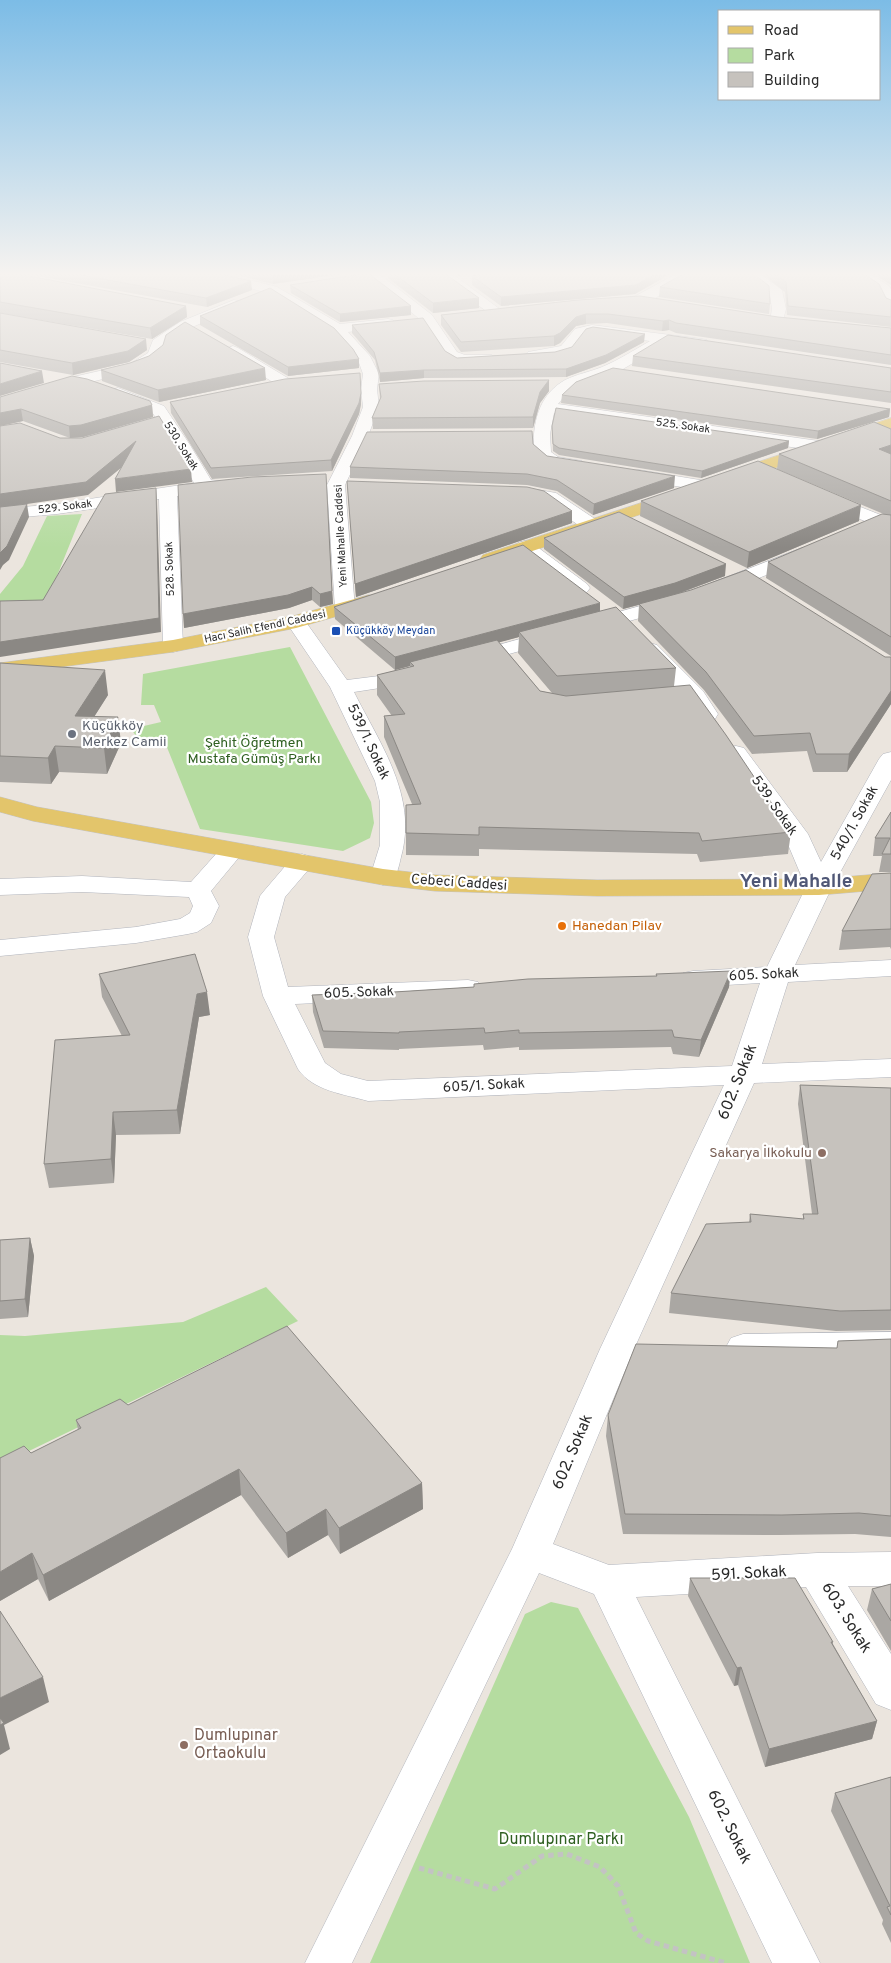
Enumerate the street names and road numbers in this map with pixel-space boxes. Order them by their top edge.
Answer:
street label: 525. Sokak [655,415,711,437]
street label: 530. Sokak [160,419,202,473]
street label: Yeni Mahalle Caddesi [331,484,351,588]
street label: 529. Sokak [37,497,93,517]
street label: 528. Sokak [162,541,178,597]
street label: Hacı Salih Efendi Caddesi [203,607,327,647]
street label: 539/1. Sokak [343,701,393,783]
street label: 539. Sokak [747,773,801,839]
street label: 540/1. Sokak [827,783,883,863]
street label: Cebeci Caddesi [410,871,508,895]
street label: 605. Sokak [728,965,800,985]
street label: 605. Sokak [324,983,394,1003]
street label: 602. Sokak [714,1041,762,1123]
street label: 605/1. Sokak [442,1075,526,1097]
street label: 602. Sokak [548,1411,598,1493]
street label: 591. Sokak [711,1562,787,1586]
street label: 603. Sokak [816,1579,876,1657]
street label: 602. Sokak [702,1787,756,1867]

